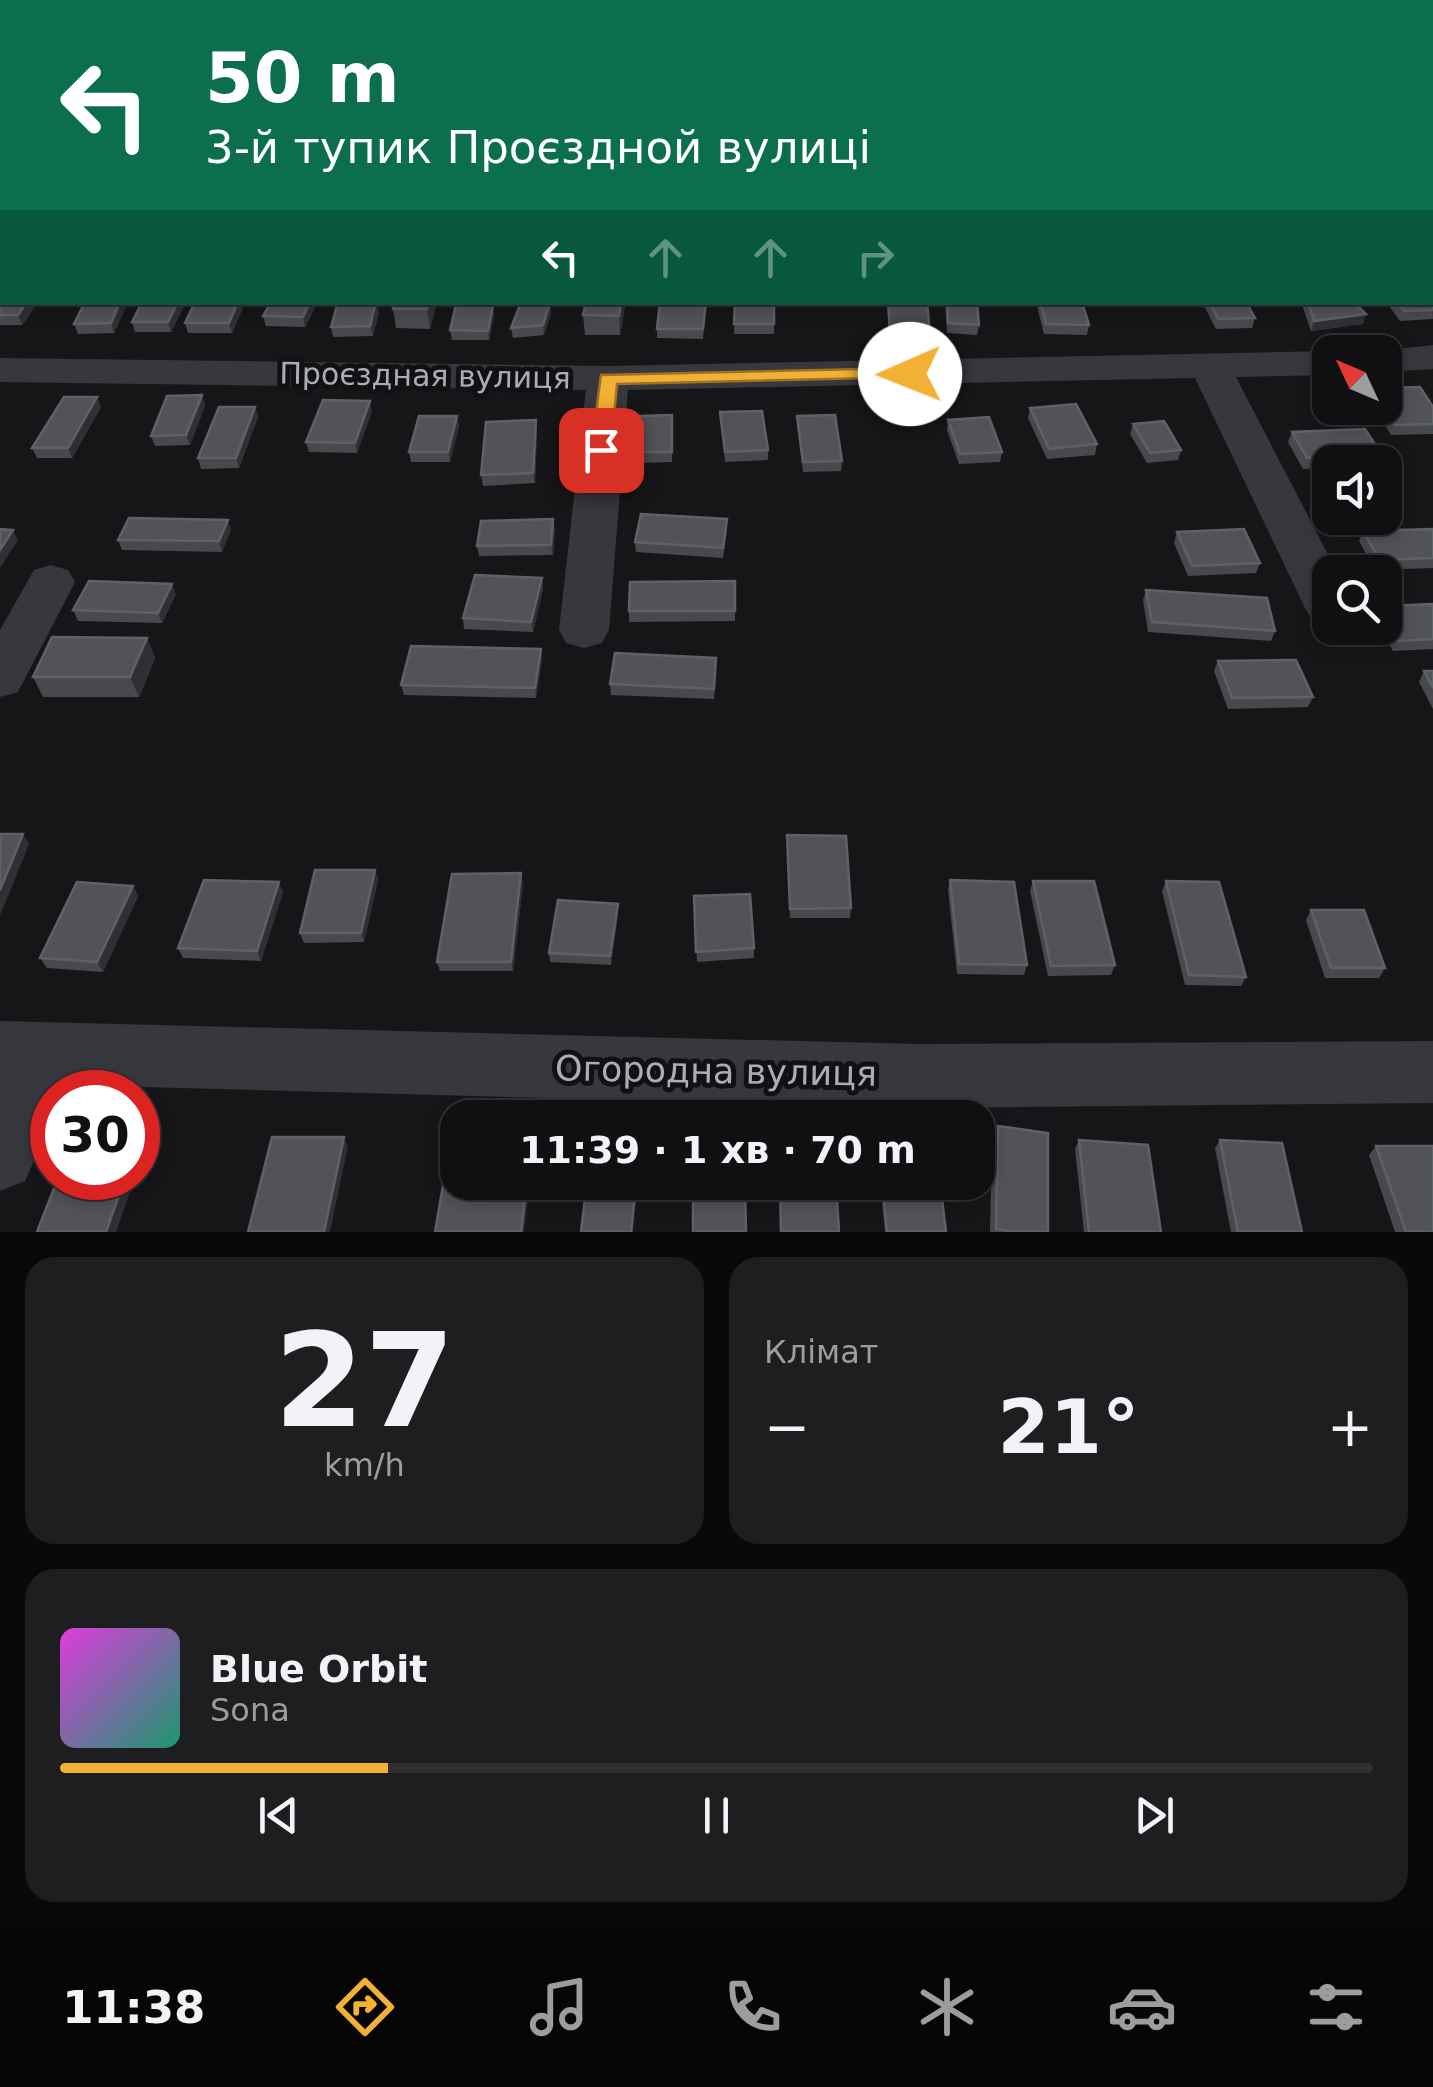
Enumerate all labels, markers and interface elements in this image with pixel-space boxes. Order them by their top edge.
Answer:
text: 50 m [205,37,400,119]
icon: left [40,40,170,170]
text: 3-й тупик Проєздной вулиці [205,121,871,174]
icon: left [533,230,588,285]
icon: ahead [638,230,693,285]
icon: ahead [743,230,798,285]
icon: right [848,230,903,285]
position arrow [858,322,962,426]
north arrow [1312,335,1402,425]
map controls [1312,335,1402,645]
street label: Проєздная вулиця [279,355,571,396]
pin [559,408,644,493]
icon: arrive [574,423,629,478]
button: sound [1312,445,1402,535]
button: search [1312,555,1402,645]
street label: Огородна вулиця [555,1048,877,1094]
speed limit sign: 30 [30,1070,160,1200]
text: 11:39 · 1 хв · 70 m [519,1128,916,1172]
text: 27 [274,1305,455,1457]
text: Клімат [764,1333,878,1371]
text: 21° [998,1383,1139,1471]
text: − [764,1395,810,1459]
text: + [1327,1395,1373,1459]
text: km/h [324,1446,405,1484]
text: Blue Orbit [210,1647,427,1691]
text: Sona [210,1691,290,1729]
icon: previous [251,1788,306,1843]
icon: pause [689,1788,744,1843]
icon: next [1127,1788,1182,1843]
icon: directions [330,1972,400,2042]
icon: music [524,1972,594,2042]
icon: phone [718,1972,788,2042]
icon: climate [912,1972,982,2042]
icon: car [1107,1972,1177,2042]
icon: filters [1301,1972,1371,2042]
text: 11:38 [62,1981,205,2034]

